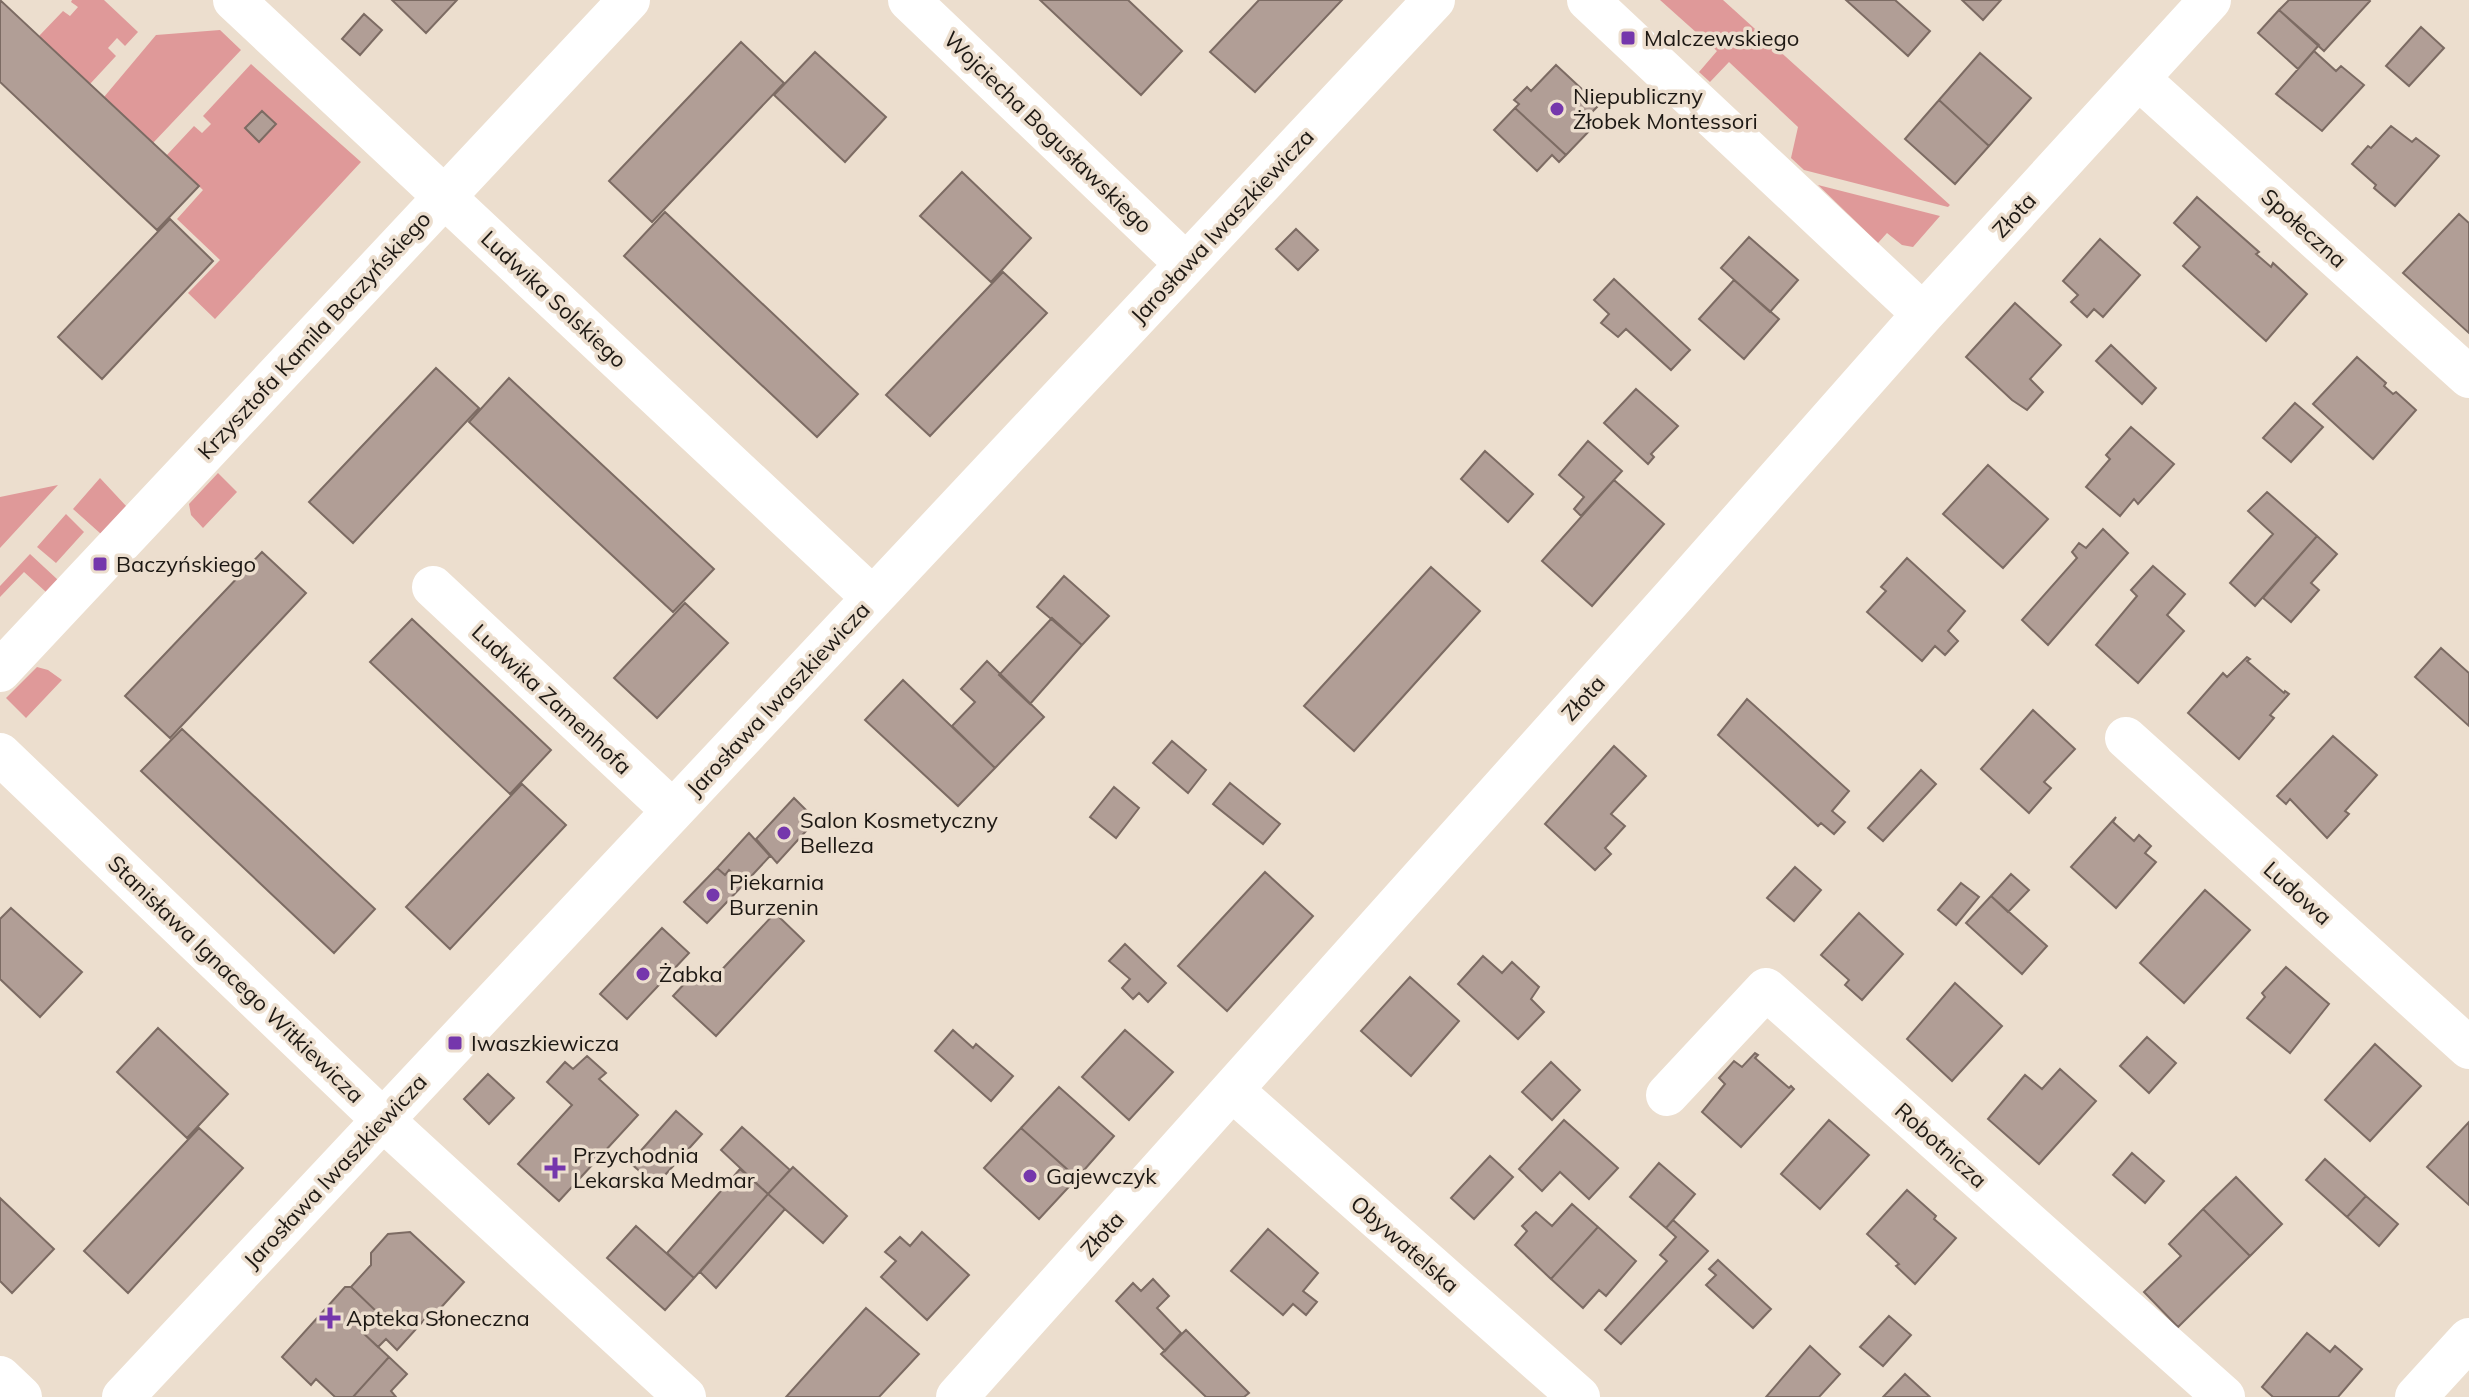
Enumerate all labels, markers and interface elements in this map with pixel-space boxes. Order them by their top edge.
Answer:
place label: Malczewskiego [1644,24,1799,52]
street label: Wojciecha Bogusławskiego [938,25,1158,239]
marker: Malczewskiego [1619,29,1637,47]
place label: Niepubliczny Żłobek Montessori [1573,82,1758,135]
marker: Niepubliczny Żłobek Montessori [1548,100,1566,118]
street label: Jarosława Iwaszkiewicza [1124,123,1320,329]
street label: Społeczna [2256,182,2352,274]
street label: Złota [1986,187,2042,243]
street label: Krzysztofa Kamila Baczyńskiego [191,205,437,465]
street label: Ludwika Solskiego [475,224,633,374]
place label: Baczyńskiego [116,550,256,578]
marker: Baczyńskiego [91,555,109,573]
street label: Jarosława Iwaszkiewicza [680,596,876,802]
street label: Ludwika Zamenhofa [466,618,638,780]
street label: Złota [1555,669,1611,727]
place label: Salon Kosmetyczny Belleza [800,806,998,859]
marker: Salon Kosmetyczny Belleza [775,824,793,842]
street label: Stanisława Ignacego Witkiewicza [102,849,370,1109]
street label: Ludowa [2258,855,2338,931]
place label: Piekarnia Burzenin [729,868,824,921]
marker: Piekarnia Burzenin [704,886,722,904]
place label: Żabka [659,960,723,988]
marker: Żabka [634,965,652,983]
place label: Iwaszkiewicza [471,1029,619,1057]
marker: Iwaszkiewicza [446,1034,464,1052]
street label: Jarosława Iwaszkiewicza [237,1068,433,1274]
street label: Robotnicza [1889,1096,1993,1194]
place label: Przychodnia Lekarska Medmar [573,1141,755,1194]
marker: Przychodnia Lekarska Medmar [544,1157,566,1179]
place label: Gajewczyk [1046,1162,1157,1190]
marker: Gajewczyk [1021,1167,1039,1185]
street label: Obywatelska [1345,1189,1465,1299]
street label: Złota [1074,1205,1130,1263]
place label: Apteka Słoneczna [346,1304,530,1332]
marker: Apteka Słoneczna [321,1309,339,1327]

